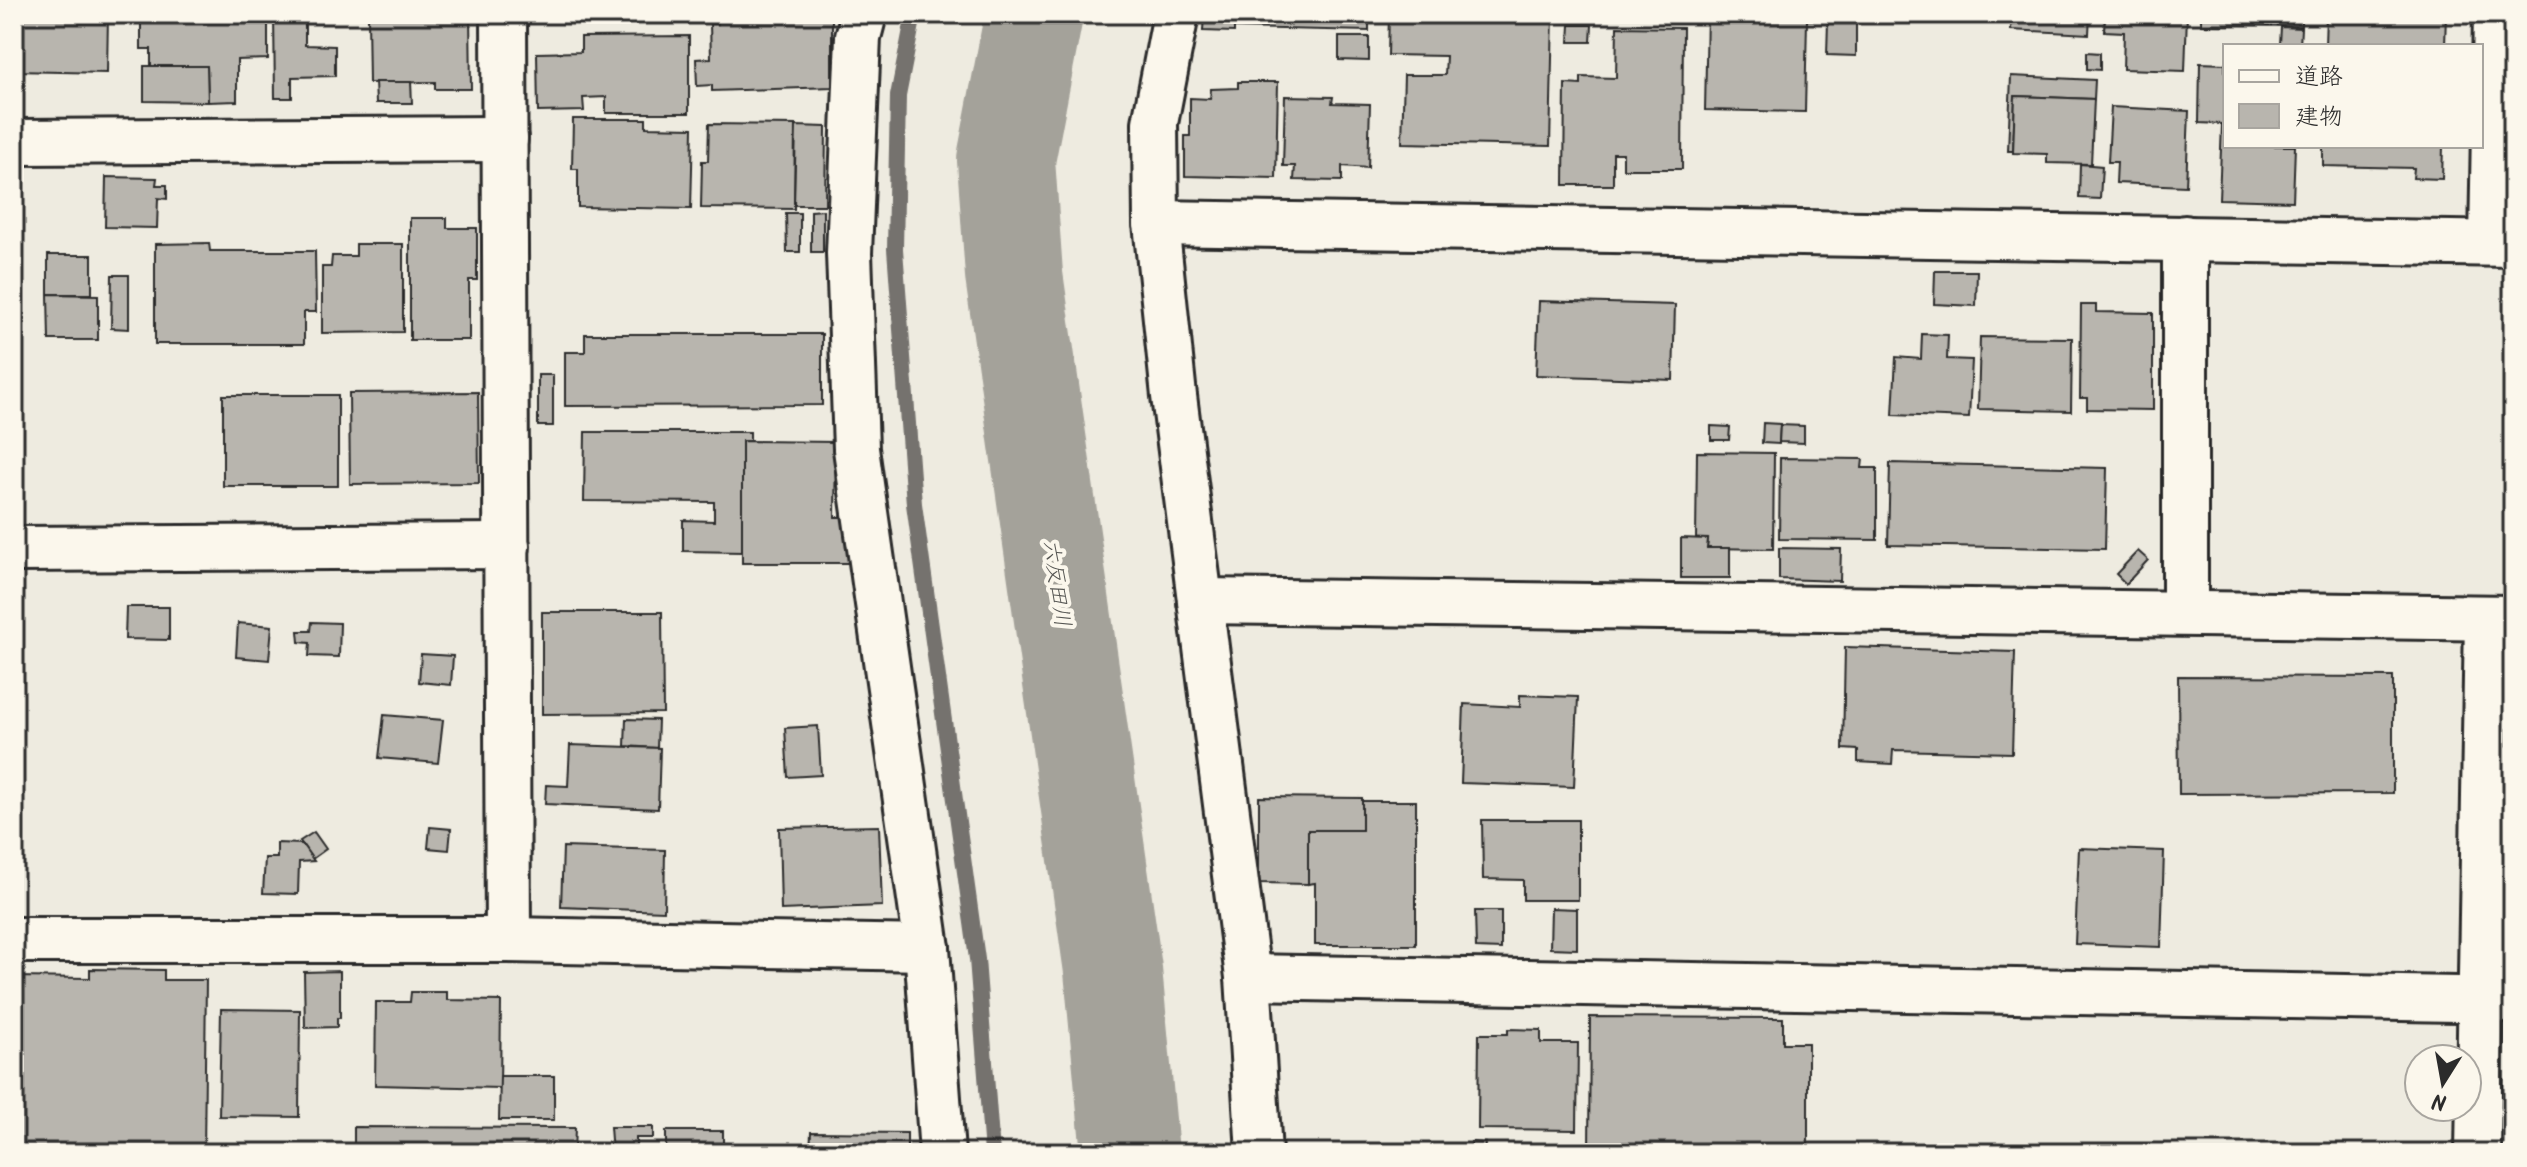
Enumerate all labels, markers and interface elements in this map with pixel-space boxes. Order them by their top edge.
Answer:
legend [2223,44,2483,148]
text: 道路 [2295,58,2343,97]
text: 建物 [2295,98,2343,137]
water label: 六反田川 [1032,537,1079,629]
north arrow [2403,1043,2483,1123]
text: N [2429,1082,2450,1119]

